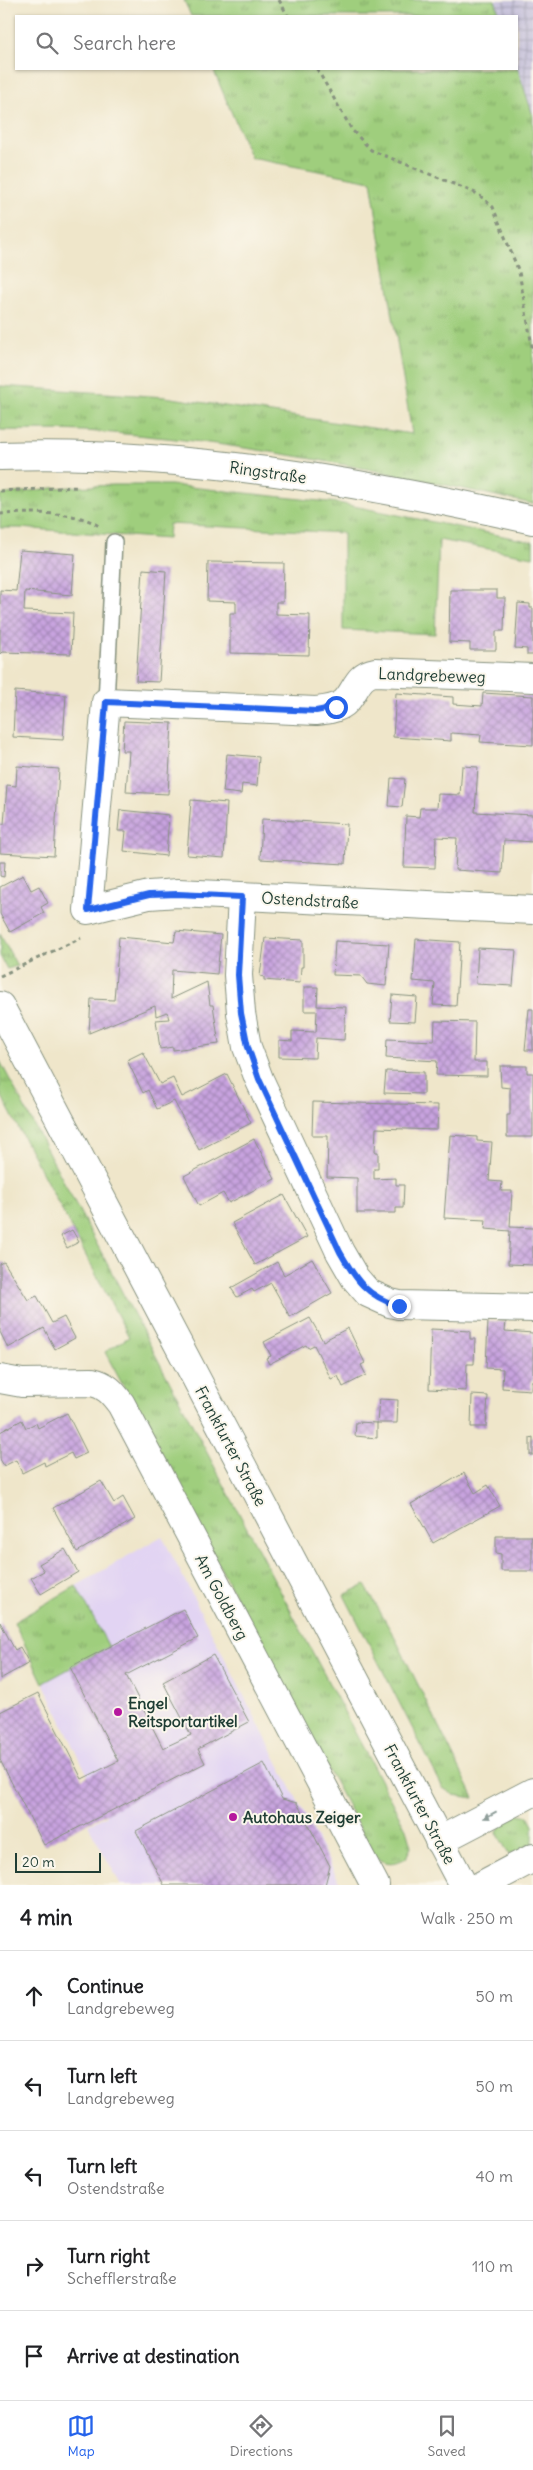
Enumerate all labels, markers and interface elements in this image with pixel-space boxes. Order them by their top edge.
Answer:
search box [15,15,518,70]
icon: search [33,29,61,57]
text: Search here [73,31,176,55]
street label: Ringstraße [228,457,308,487]
street label: Landgrebeweg [378,663,486,687]
route start [325,696,348,719]
street label: Ostendstraße [261,887,359,913]
route end [388,1295,411,1318]
street label: Frankfurter Straße [191,1382,271,1510]
street label: Am Goldberg [191,1551,253,1643]
place label: Engel Reitsportartikel [128,1693,238,1732]
marker: Engel Reitsportartikel [112,1706,124,1718]
street label: Frankfurter Straße [380,1740,460,1868]
place label: Autohaus Zeiger [243,1807,361,1828]
marker: Autohaus Zeiger [227,1811,239,1823]
one-way arrow [483,1811,497,1819]
scale bar [15,1850,101,1873]
text: 20 m [22,1853,55,1871]
text: 4 min [20,1904,72,1931]
text: Walk · 250 m [421,1908,513,1928]
text: Continue [67,1974,144,1998]
icon: ahead [20,1982,48,2010]
text: 50 m [475,1986,513,2006]
text: Landgrebeweg [67,1998,175,2018]
text: Turn left [67,2064,137,2088]
icon: left [20,2072,48,2100]
text: 50 m [475,2076,513,2096]
text: Landgrebeweg [67,2088,175,2108]
text: Turn left [67,2154,137,2178]
icon: left [20,2162,48,2190]
text: 40 m [475,2166,513,2186]
text: Ostendstraße [67,2178,165,2198]
text: Turn right [67,2244,150,2268]
icon: right [20,2252,48,2280]
text: 110 m [472,2256,513,2276]
text: Schefflerstraße [67,2268,177,2288]
icon: arrive [20,2342,48,2370]
text: Arrive at destination [67,2344,240,2368]
tab: Map [67,2412,95,2460]
tab: Directions [230,2412,293,2460]
tab: Saved [427,2412,466,2460]

